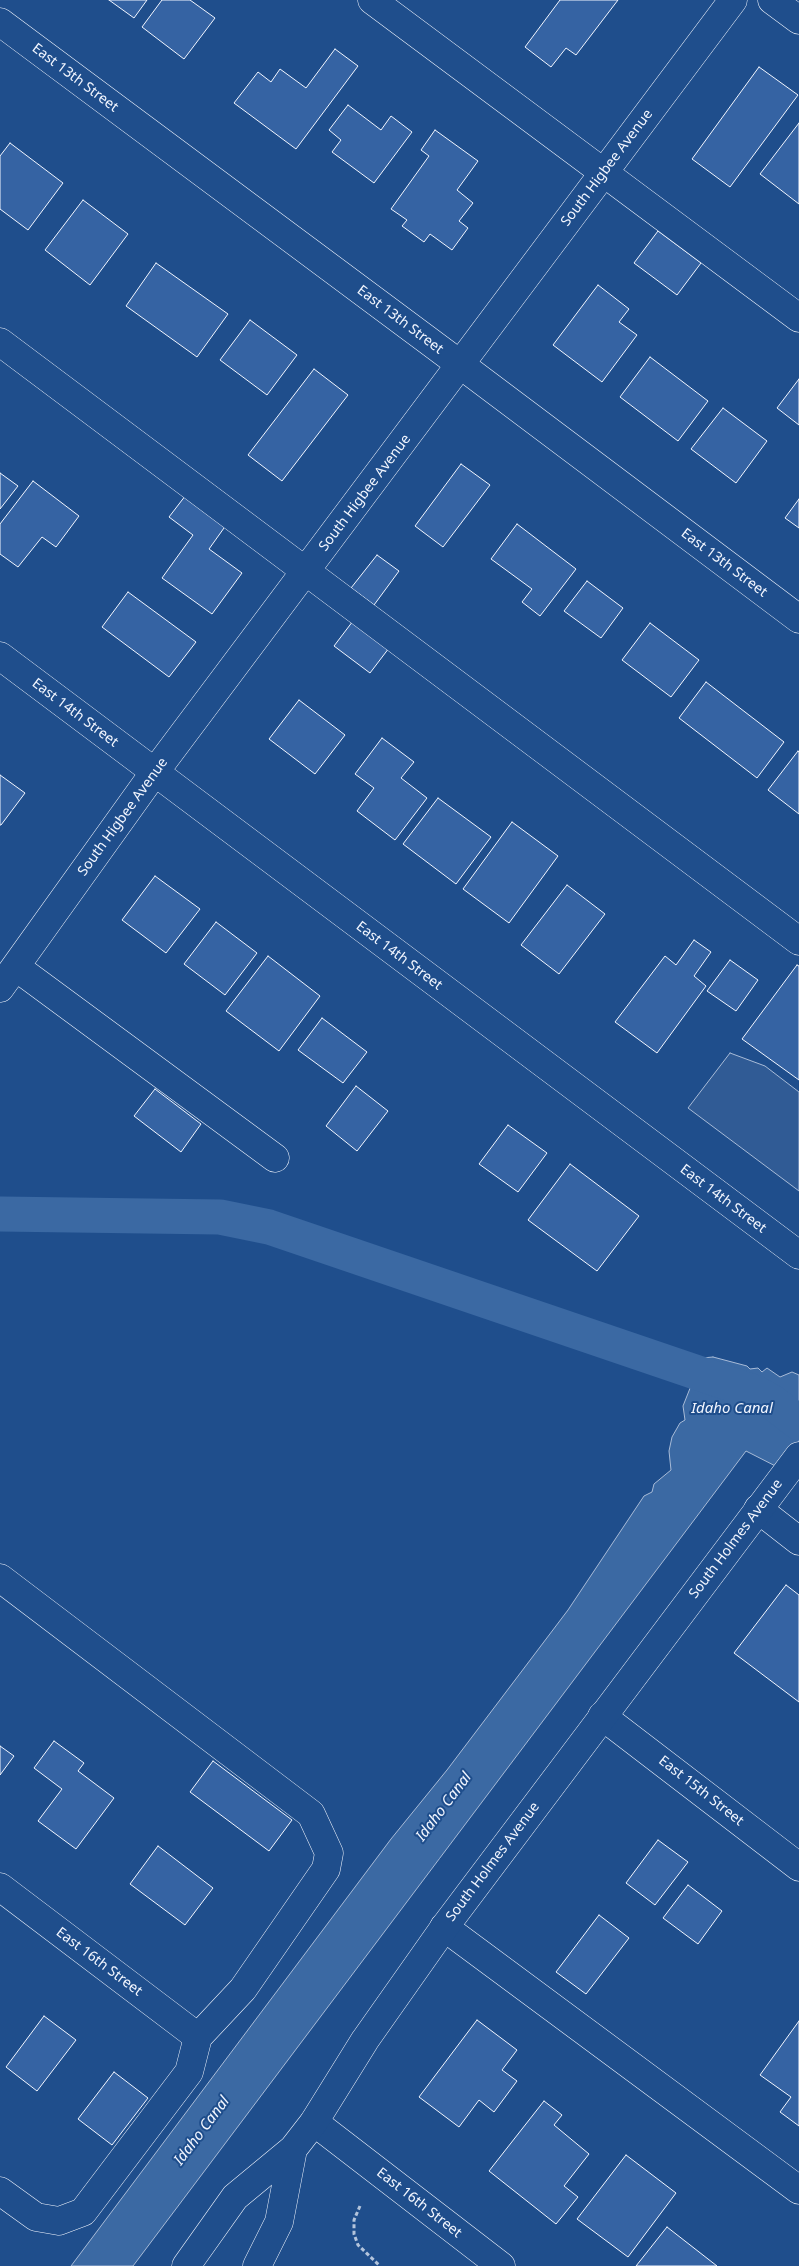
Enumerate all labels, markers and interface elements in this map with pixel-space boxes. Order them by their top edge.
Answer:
street label: East 13th Street [29,40,121,116]
street label: South Higbee Avenue [558,106,656,230]
street label: East 13th Street [354,282,446,358]
street label: South Higbee Avenue [316,431,414,555]
street label: East 13th Street [678,525,770,601]
street label: East 14th Street [29,675,121,751]
street label: South Higbee Avenue [74,755,172,879]
street label: East 14th Street [353,918,445,994]
street label: East 14th Street [677,1161,769,1237]
water label: Idaho Canal [691,1400,773,1418]
street label: South Holmes Avenue [686,1476,786,1602]
street label: East 15th Street [655,1753,747,1829]
water label: Idaho Canal [412,1769,476,1845]
street label: South Holmes Avenue [443,1799,543,1925]
street label: East 16th Street [53,1924,145,2000]
water label: Idaho Canal [170,2093,234,2169]
street label: East 16th Street [373,2165,465,2241]

